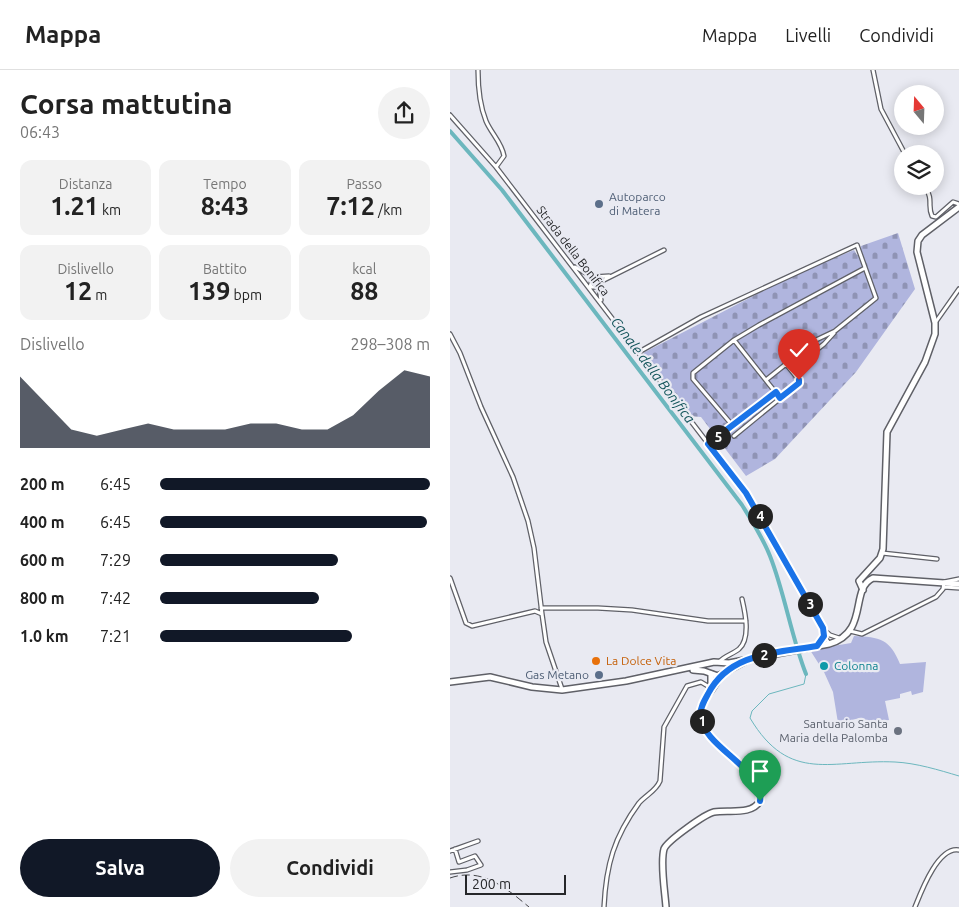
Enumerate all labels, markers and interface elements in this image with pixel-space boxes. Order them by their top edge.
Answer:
text: Mappa [25,21,101,48]
text: Mappa [702,25,757,45]
text: Livelli [785,25,831,45]
text: Condividi [859,25,934,45]
north arrow [894,85,944,135]
map controls [894,85,944,195]
button: share [378,87,430,139]
text: Corsa mattutina [20,88,232,119]
text: 06:43 [20,123,60,141]
button: layers [894,145,944,195]
text: Distanza [59,176,112,192]
text: Tempo [203,176,247,192]
text: Passo [346,176,382,192]
place label: Autoparco di Matera [609,190,666,217]
text: 1.21 [50,192,99,220]
text: 8:43 [201,192,249,220]
text: 7:12 [326,192,375,220]
marker: Autoparco di Matera [593,198,605,210]
text: km [99,202,121,218]
text: /km [375,202,402,218]
street label: Strada della Bonifica [534,203,612,298]
text: Dislivello [57,261,114,277]
text: Battito [203,261,247,277]
text: kcal [352,261,376,277]
text: 12 [64,277,92,305]
text: 139 [188,277,230,305]
text: 88 [350,277,378,305]
text: m [92,287,107,303]
text: bpm [230,287,262,303]
water label: Canale della Bonifica [608,314,698,427]
pin [778,329,820,380]
text: Dislivello [20,335,85,353]
text: 298–308 m [350,335,430,353]
icon: check [785,336,813,364]
pin: 5 [706,424,730,450]
text: 5 [715,429,722,445]
text: 200 m [20,475,65,493]
text: 6:45 [100,475,131,493]
pin: 4 [748,504,772,528]
text: 4 [757,508,764,524]
text: 400 m [20,513,65,531]
text: 6:45 [100,513,131,531]
text: 600 m [20,551,65,569]
text: 7:29 [100,551,131,569]
text: 800 m [20,589,65,607]
text: 7:42 [100,589,131,607]
pin: 3 [798,592,822,616]
text: 3 [807,596,814,612]
text: 1.0 km [20,627,69,645]
text: 7:21 [100,627,131,645]
pin: 2 [752,642,776,668]
text: 2 [761,647,768,663]
place label: La Dolce Vita [606,654,676,667]
marker: La Dolce Vita [590,655,602,667]
place label: Colonna [834,659,878,672]
marker: Colonna [818,660,830,672]
place label: Gas Metano [525,668,589,681]
marker: Gas Metano [593,669,605,681]
pin: 1 [690,708,714,734]
text: 1 [699,713,706,729]
place label: Santuario Santa Maria della Palomba [779,717,888,744]
marker: Santuario Santa Maria della Palomba [892,725,904,737]
pin [739,750,781,801]
icon: arrive [746,757,774,785]
button: Salva [20,839,220,897]
button: Condividi [230,839,430,897]
scale bar [465,872,566,895]
text: 200 m [472,876,511,892]

